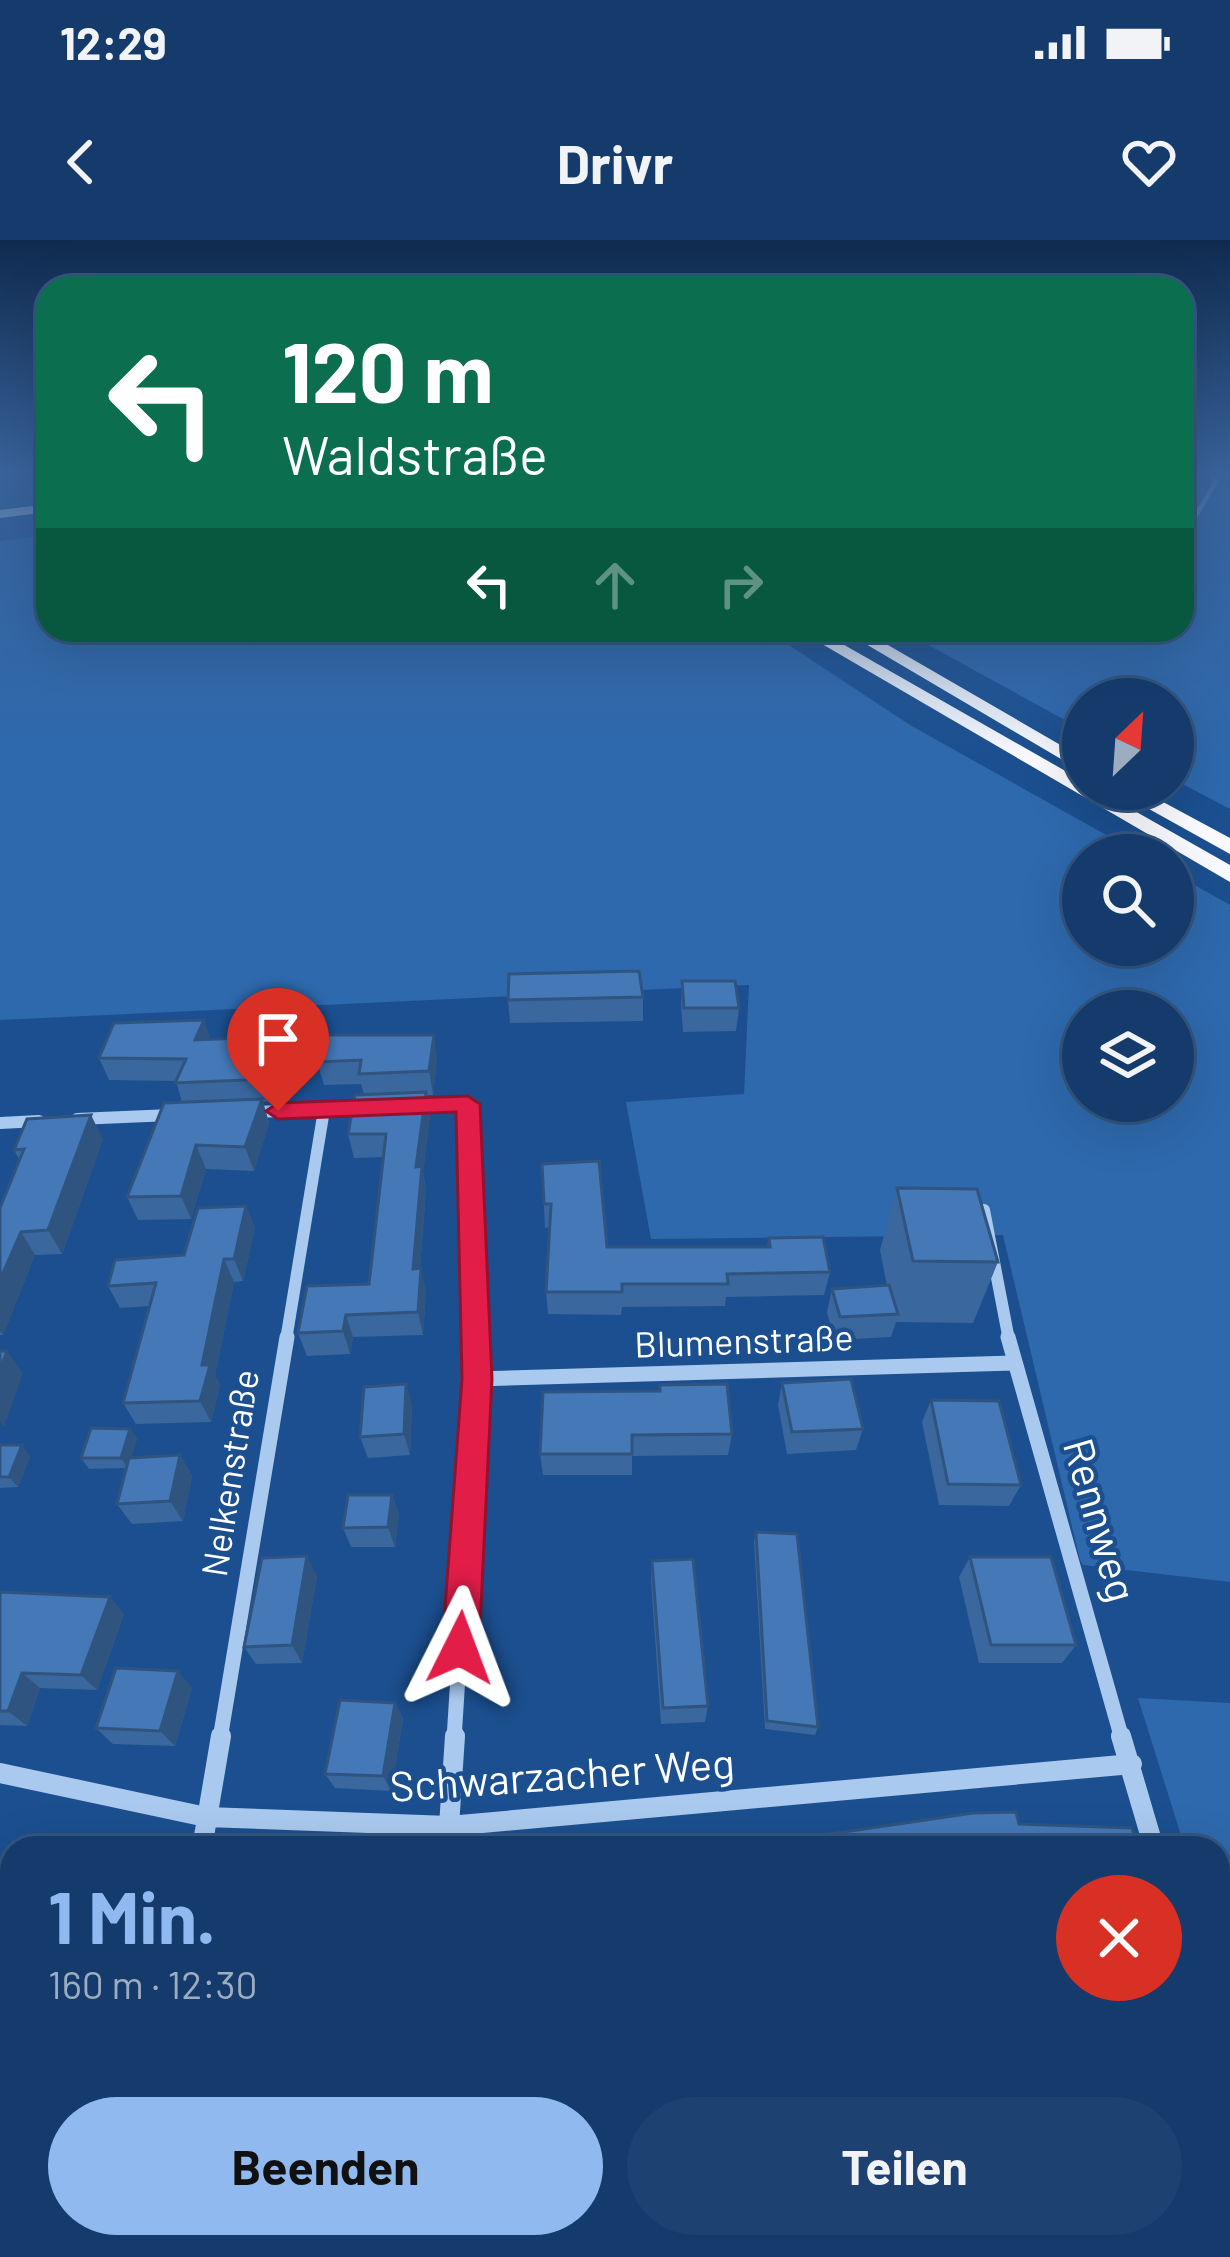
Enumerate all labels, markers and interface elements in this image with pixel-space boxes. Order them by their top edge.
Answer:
text: 12:29 [60,15,167,69]
icon: back [48,129,114,195]
icon: heart [1116,129,1182,195]
text: Drivr [557,130,673,195]
text: 120 m [282,319,494,420]
icon: left [84,324,240,480]
text: Waldstraße [282,421,548,486]
icon: left [456,552,522,618]
icon: ahead [582,552,648,618]
icon: right [708,552,774,618]
north arrow [1062,678,1194,810]
map controls [1062,678,1194,1122]
button: search [1062,834,1194,966]
pin [227,988,329,1111]
button: layers [1062,990,1194,1122]
icon: arrive [245,1006,311,1072]
street label: Blumenstraße [634,1314,854,1365]
street label: Nelkenstraße [191,1366,266,1579]
street label: Rennweg [1054,1432,1149,1607]
position arrow [397,1585,523,1711]
street label: Schwarzacher Weg [388,1736,736,1811]
text: 1 Min. [48,1872,216,1958]
button: close [1056,1875,1182,2001]
text: 160 m · 12:30 [48,1960,258,2007]
button: Beenden [48,2097,603,2235]
button: Teilen [627,2097,1182,2235]

